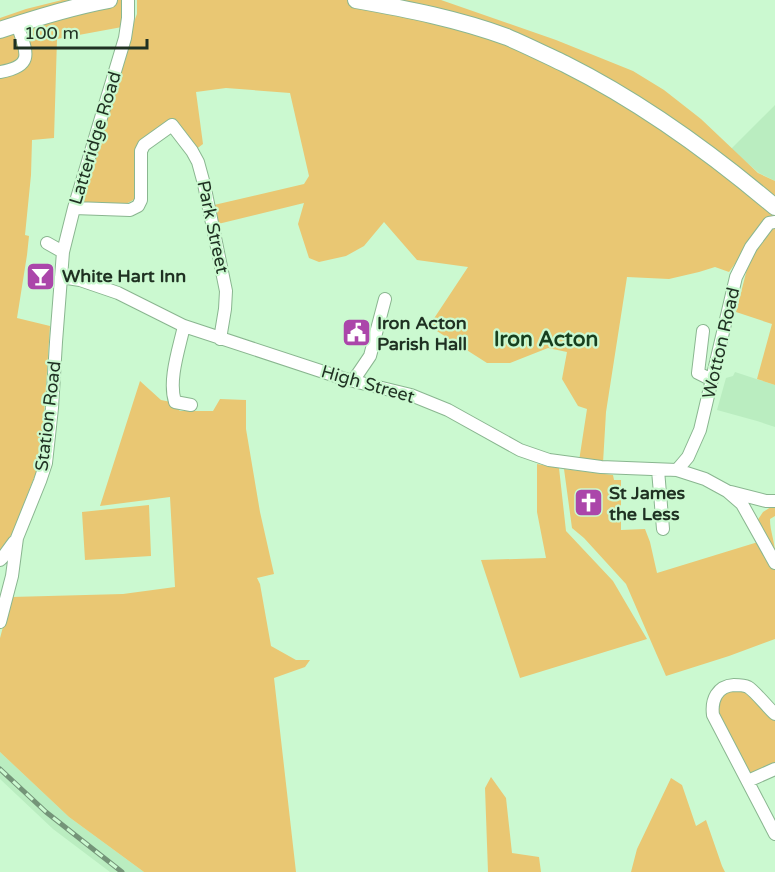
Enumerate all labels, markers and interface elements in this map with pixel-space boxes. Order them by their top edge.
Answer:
scale bar [15,12,147,50]
text: 100 m [24,22,79,44]
street label: Latteridge Road [64,69,126,207]
street label: Park Street [192,178,234,276]
bar icon: White Hart Inn [25,260,57,292]
place label: White Hart Inn [62,265,186,287]
street label: Wotton Road [697,285,745,401]
place label: Iron Acton Parish Hall [377,312,467,355]
public building icon: Iron Acton Parish Hall [340,317,372,349]
district label: Iron Acton [494,327,598,352]
street label: Station Road [30,360,66,472]
street label: High Street [319,360,417,408]
place label: St James the Less [609,482,685,525]
church icon: St James the Less [572,487,604,519]

